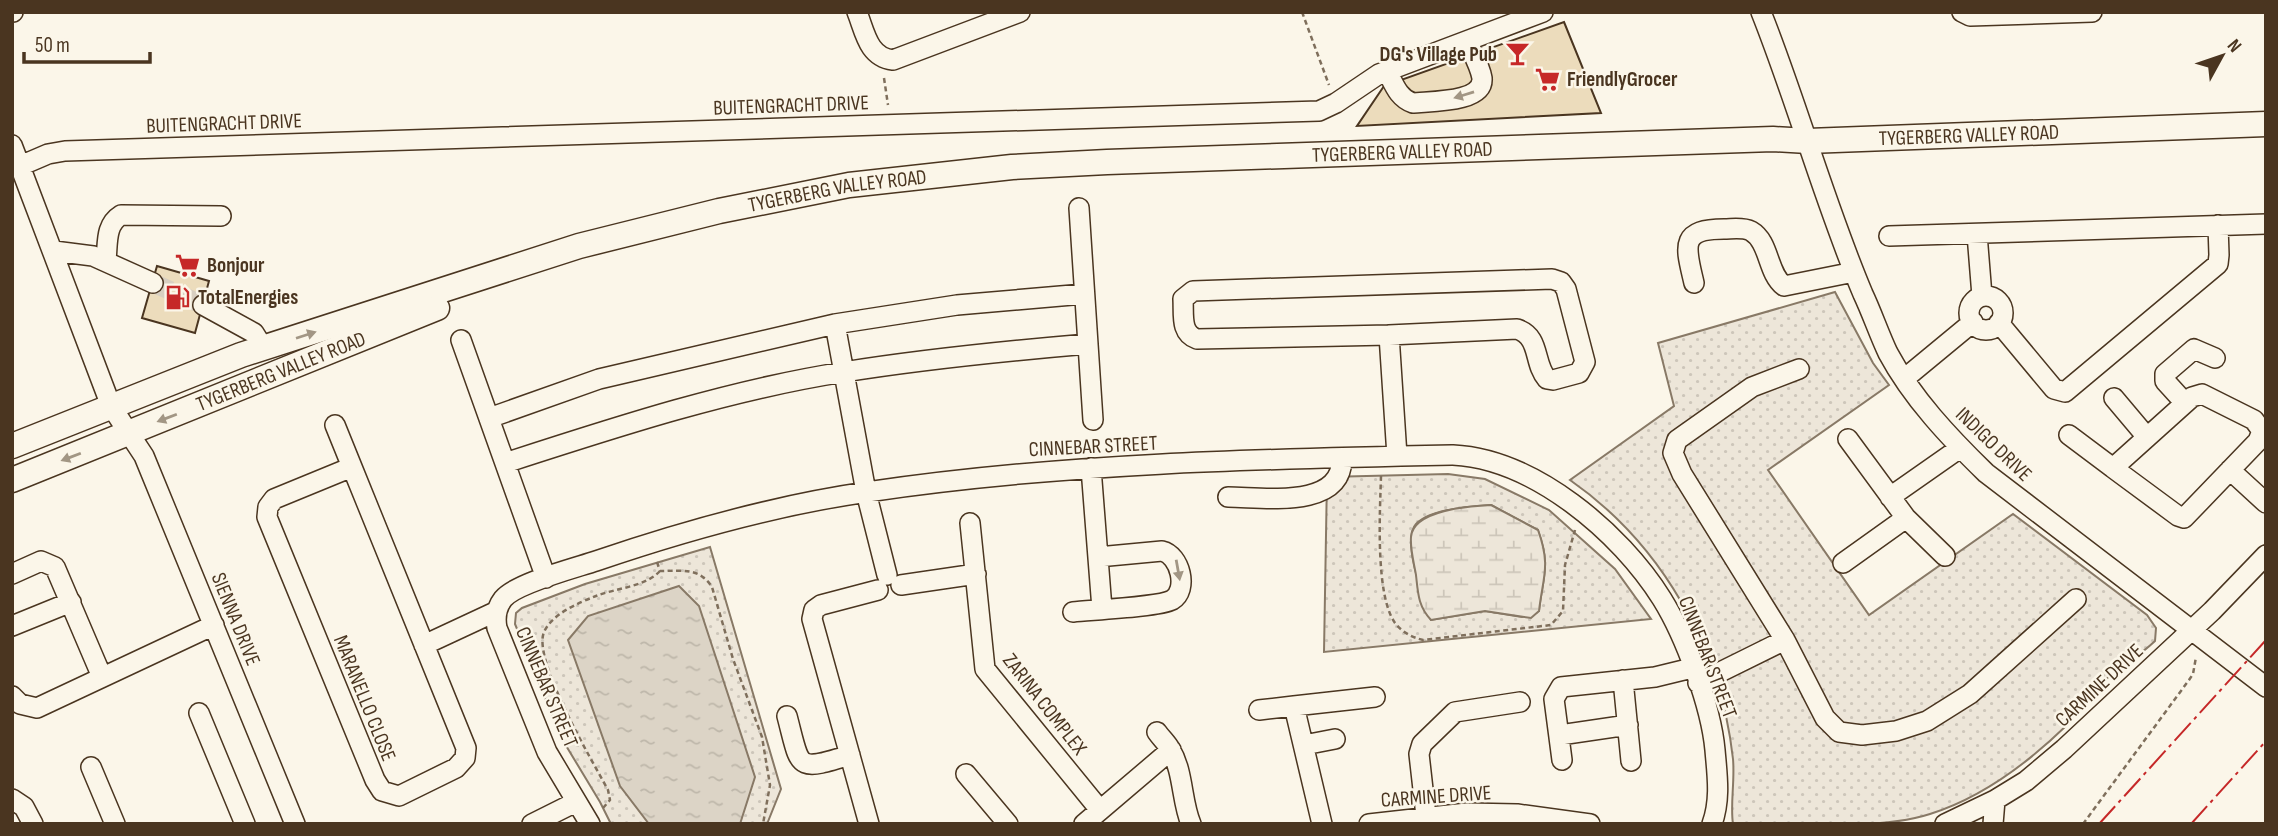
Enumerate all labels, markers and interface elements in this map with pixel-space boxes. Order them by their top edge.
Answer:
scale bar [24,21,150,65]
north arrow [2187,21,2257,91]
text: 50 m [35,33,70,58]
text: N [2222,35,2246,57]
bar icon: DG's Village Pub [1503,40,1531,68]
place label: DG's Village Pub [1380,42,1497,67]
supermarket icon: FriendlyGrocer [1533,65,1561,93]
place label: FriendlyGrocer [1567,67,1678,92]
street label: BUITENGRACHT DRIVE [713,90,869,121]
one-way arrow [1453,91,1474,101]
street label: BUITENGRACHT DRIVE [146,108,302,139]
street label: TYGERBERG VALLEY ROAD [1878,120,2060,151]
street label: TYGERBERG VALLEY ROAD [1312,137,1493,168]
street label: TYGERBERG VALLEY ROAD [746,165,928,218]
supermarket icon: Bonjour [173,251,201,279]
place label: Bonjour [207,253,265,278]
fuel station icon: TotalEnergies [164,283,192,311]
place label: TotalEnergies [198,285,298,310]
street label: TYGERBERG VALLEY ROAD [193,326,369,417]
one-way arrow [296,329,317,340]
street label: INDIGO DRIVE [1950,402,2037,487]
one-way arrow [156,413,177,424]
street label: CINNEBAR STREET [1028,431,1158,462]
one-way arrow [61,451,82,462]
one-way arrow [1173,559,1184,581]
street label: SIENNA DRIVE [206,569,265,669]
street label: CINNEBAR STREET [1673,593,1742,722]
street label: CINNEBAR STREET [510,623,583,752]
street label: MARANELLO CLOSE [328,632,401,765]
street label: CARMINE DRIVE [2050,638,2148,732]
street label: ZARINA COMPLEX [997,649,1092,760]
street label: CARMINE DRIVE [1380,780,1492,813]

